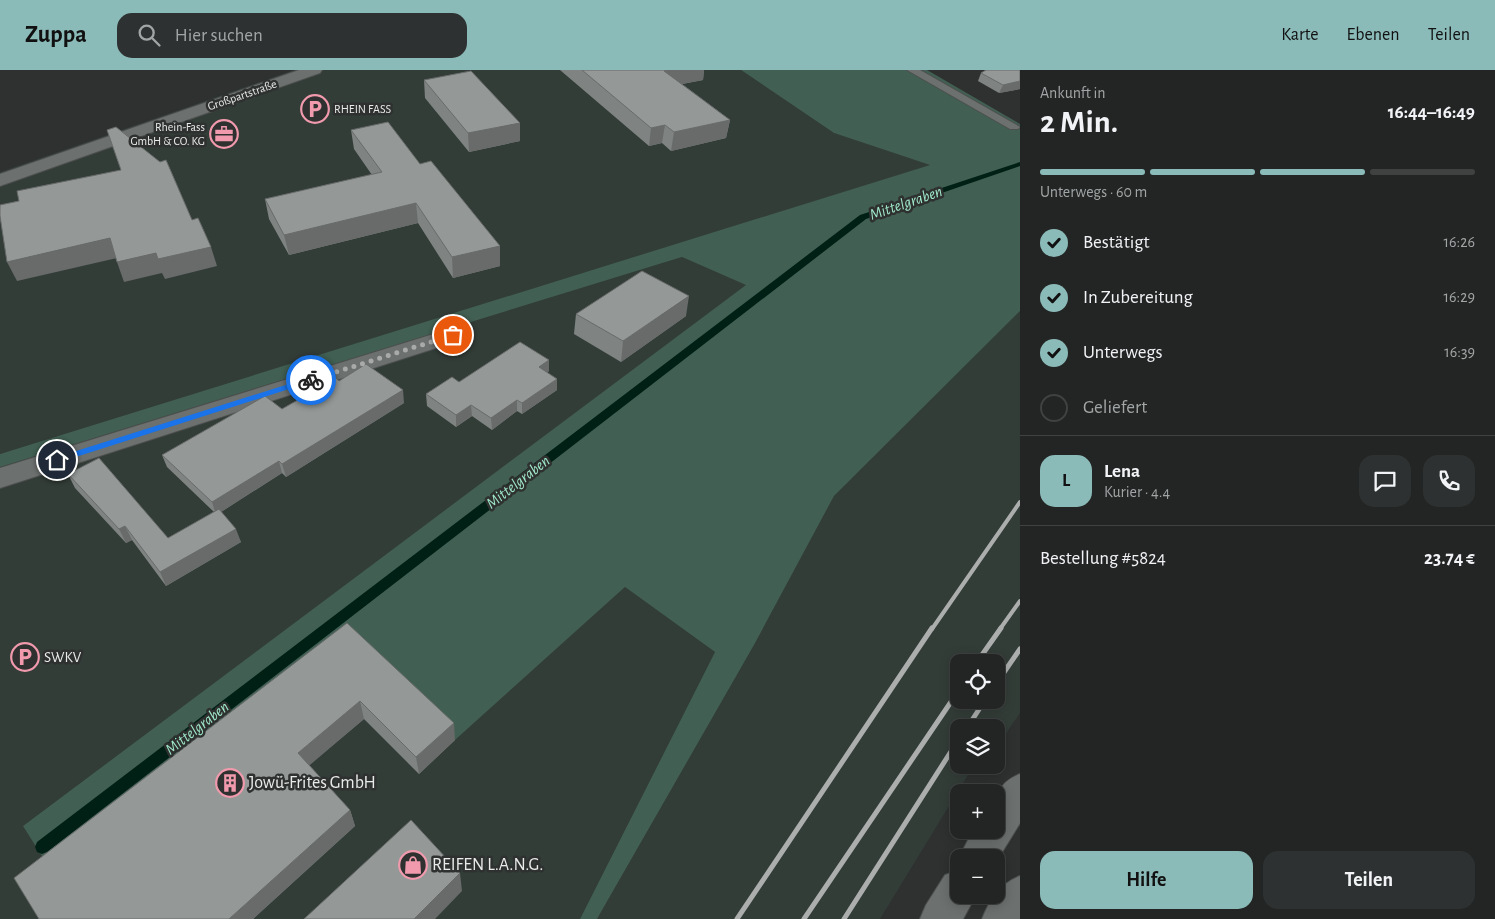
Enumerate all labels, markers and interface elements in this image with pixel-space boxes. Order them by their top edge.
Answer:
search box [117,13,467,58]
icon: search [135,21,163,49]
text: Zuppa [25,23,87,47]
text: Hier suchen [175,26,263,45]
text: Karte [1281,26,1319,44]
text: Ebenen [1347,26,1400,44]
text: Teilen [1428,26,1470,44]
street label: Großpartstraße [206,78,278,112]
text: Ankunft in [1040,85,1106,101]
parking icon: RHEIN FASS [300,94,330,124]
place label: RHEIN FASS [334,103,392,115]
text: 16:44–16:49 [1388,103,1475,122]
text: 2 Min. [1040,106,1118,138]
office icon: Rhein-Fass GmbH & CO. KG [209,119,239,149]
place label: Rhein-Fass GmbH & CO. KG [130,121,205,147]
water label: Mittelgraben [868,183,944,223]
text: Unterwegs · 60 m [1040,184,1147,200]
icon: check [1040,229,1068,257]
text: Bestätigt [1083,233,1150,252]
text: 16:26 [1444,234,1475,250]
icon: check [1040,284,1068,312]
text: In Zubereitung [1083,288,1193,307]
text: 16:29 [1444,289,1475,305]
pin [432,314,474,356]
icon: bag [439,321,467,349]
icon: check [1040,339,1068,367]
text: Unterwegs [1083,343,1163,362]
text: 16:39 [1444,344,1475,360]
courier [286,355,336,405]
icon: bike [297,366,325,394]
text: Geliefert [1083,398,1147,417]
pin [36,439,78,481]
icon: home [43,446,71,474]
water label: Mittelgraben [483,452,553,512]
button: chat [1359,455,1411,507]
button: phone [1423,455,1475,507]
text: Lena [1104,462,1140,481]
text: L [1062,471,1070,490]
text: Kurier · 4.4 [1104,484,1170,500]
text: Bestellung #5824 [1040,549,1166,568]
text: 23.74 € [1424,549,1475,568]
parking icon: SWKV [10,642,40,672]
place label: SWKV [44,650,82,665]
map controls [950,654,1005,904]
button: locate [950,654,1005,709]
water label: Mittelgraben [162,698,232,758]
button: layers [950,719,1005,774]
building icon: Jowü-Frites GmbH [215,768,245,798]
place label: Jowü-Frites GmbH [249,774,376,792]
button: + [950,784,1005,839]
button: − [950,849,1005,904]
shop icon: REIFEN L.A.N.G. [398,850,428,880]
button: Hilfe [1040,851,1253,909]
button: Teilen [1263,851,1475,909]
place label: REIFEN L.A.N.G. [432,856,543,874]

